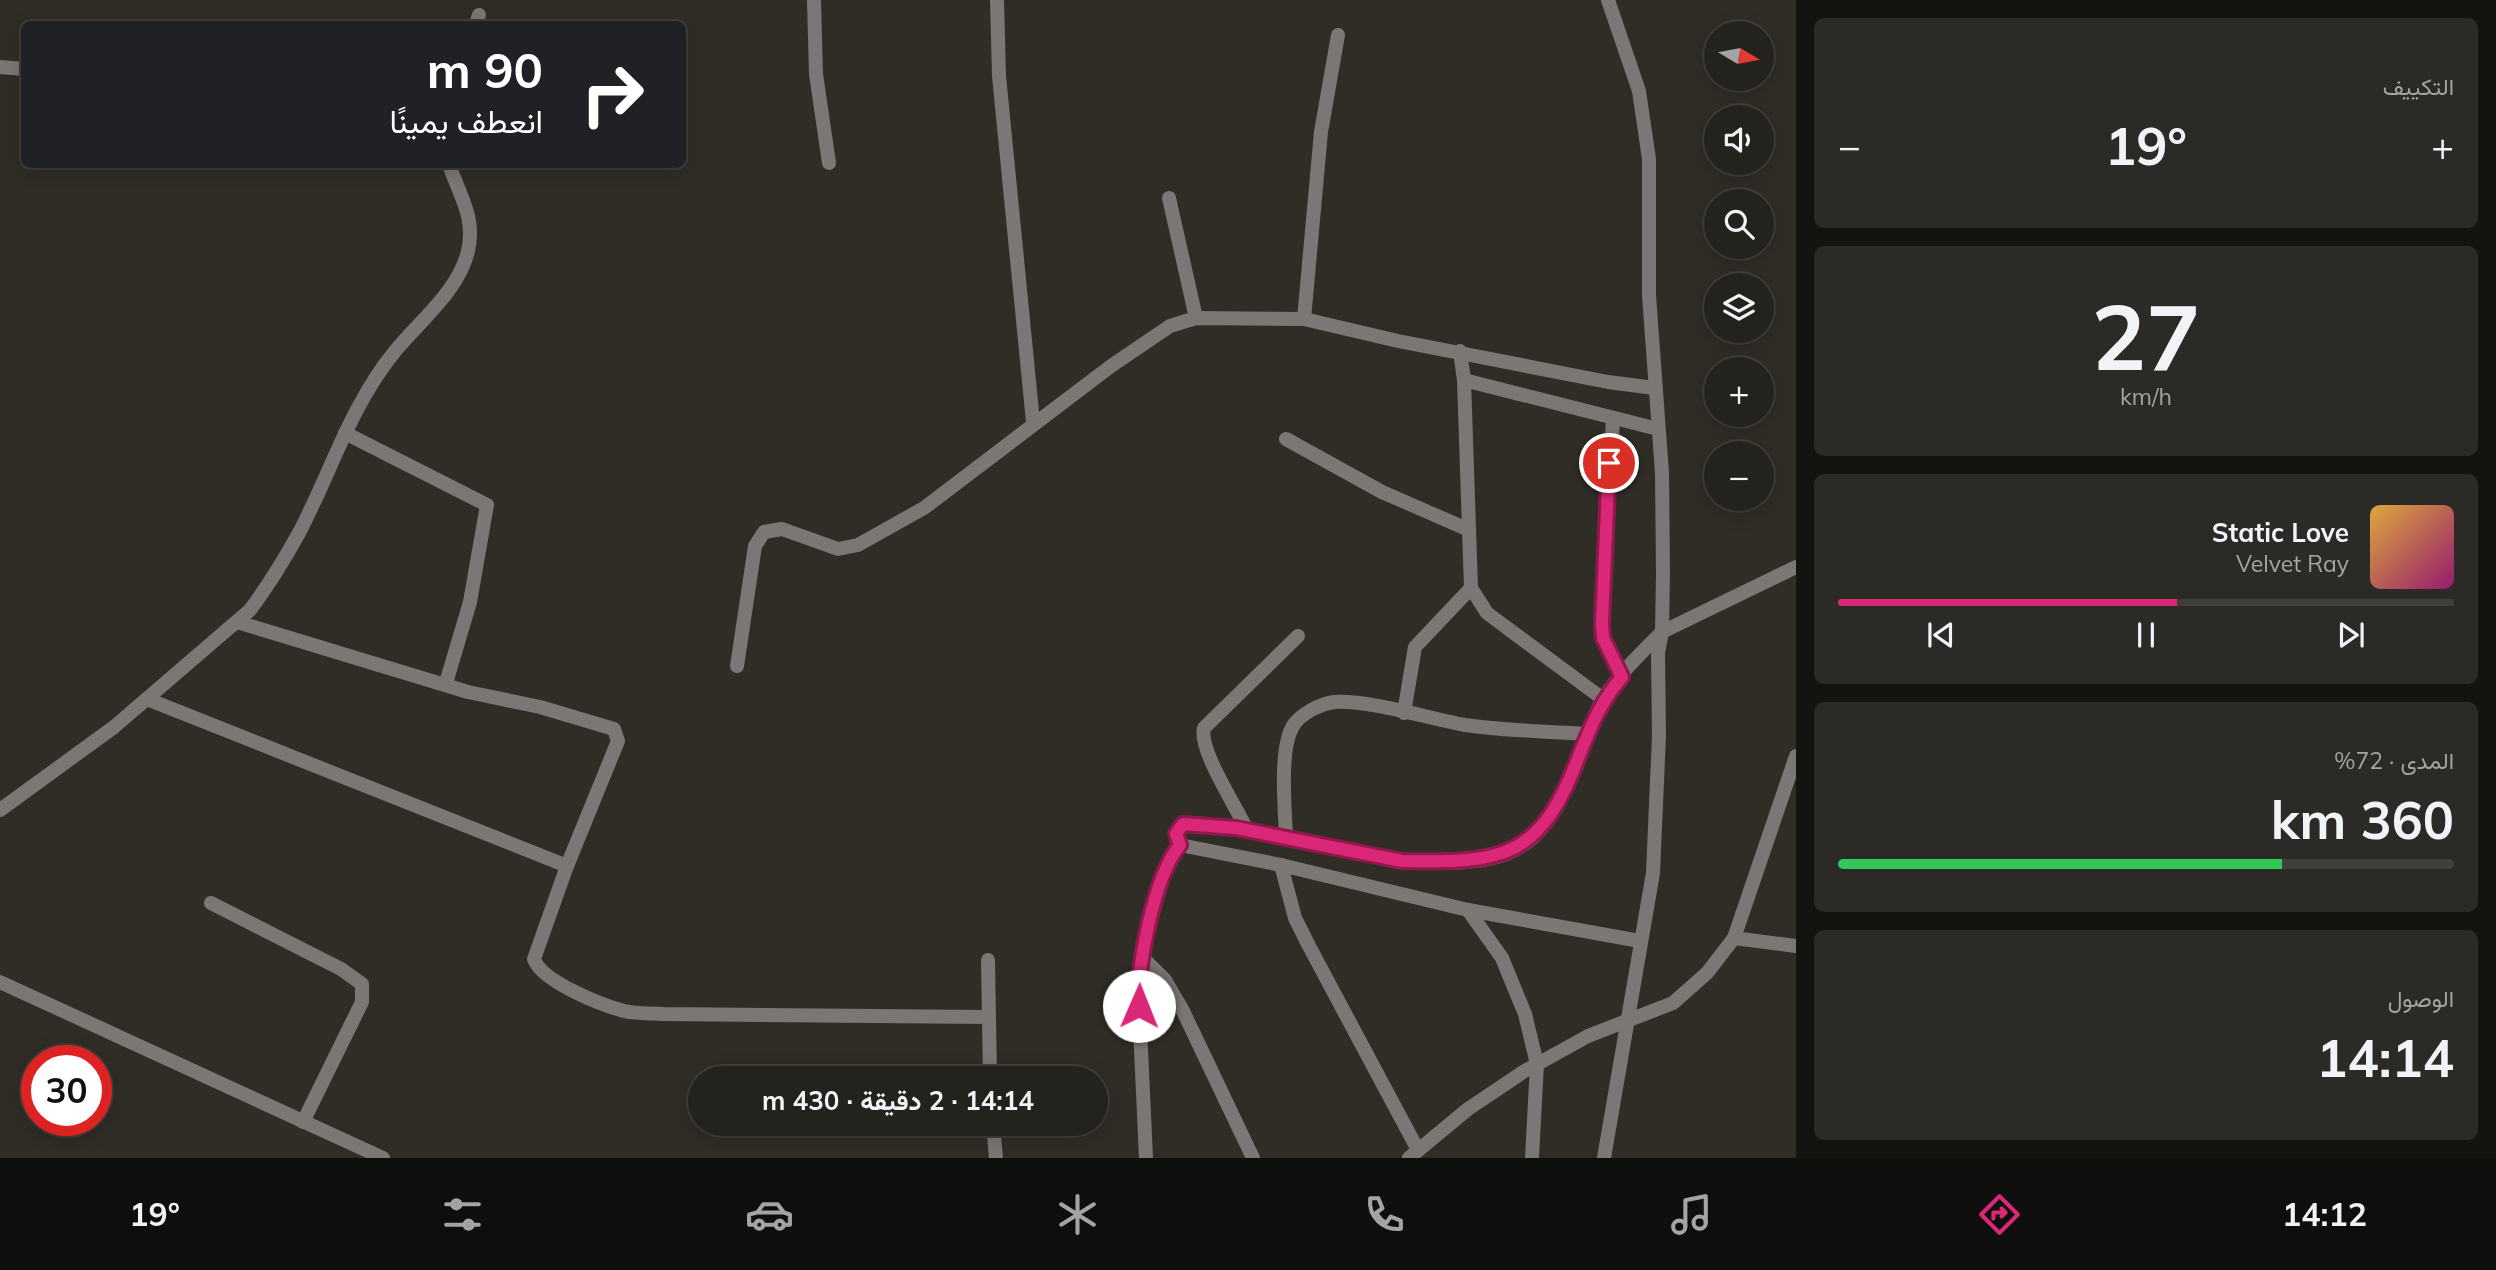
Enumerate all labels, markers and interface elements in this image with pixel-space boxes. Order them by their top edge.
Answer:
north arrow [1704,21,1774,91]
map controls [1704,21,1774,511]
text: 90 m [427,39,543,100]
icon: right [567,49,658,140]
text: التكييف [2383,72,2454,101]
text: انعطف يمينًا [389,101,543,141]
button: sound [1704,105,1774,175]
text: 19° [2105,113,2187,178]
text: − [1838,122,1861,170]
text: + [2431,122,2454,170]
button: search [1704,189,1774,259]
button: layers [1704,273,1774,343]
text: 27 [2091,279,2201,393]
button: + [1704,357,1774,427]
text: km/h [2120,382,2172,411]
pin [1579,433,1639,493]
button: − [1704,441,1774,511]
icon: arrive [1590,444,1628,482]
text: Static Love [2212,516,2349,549]
text: Velvet Ray [2236,549,2349,578]
icon: previous [1922,616,1960,654]
icon: pause [2127,616,2165,654]
icon: next [2332,616,2370,654]
text: المدى · 72% [2334,746,2454,775]
text: 360 km [2271,787,2454,852]
position arrow [1102,969,1176,1043]
text: الوصول [2388,984,2454,1013]
text: 14:14 [2316,1025,2454,1090]
speed limit sign: 30 [21,1045,112,1136]
text: 14:14 · 2 دقيقة · 430 m [762,1084,1034,1117]
icon: filters [438,1190,487,1239]
icon: car [745,1190,794,1239]
icon: climate [1053,1190,1102,1239]
icon: phone [1360,1190,1409,1239]
icon: music [1667,1190,1716,1239]
icon: directions [1975,1190,2024,1239]
text: 19° [129,1194,180,1234]
text: 14:12 [2282,1194,2367,1234]

